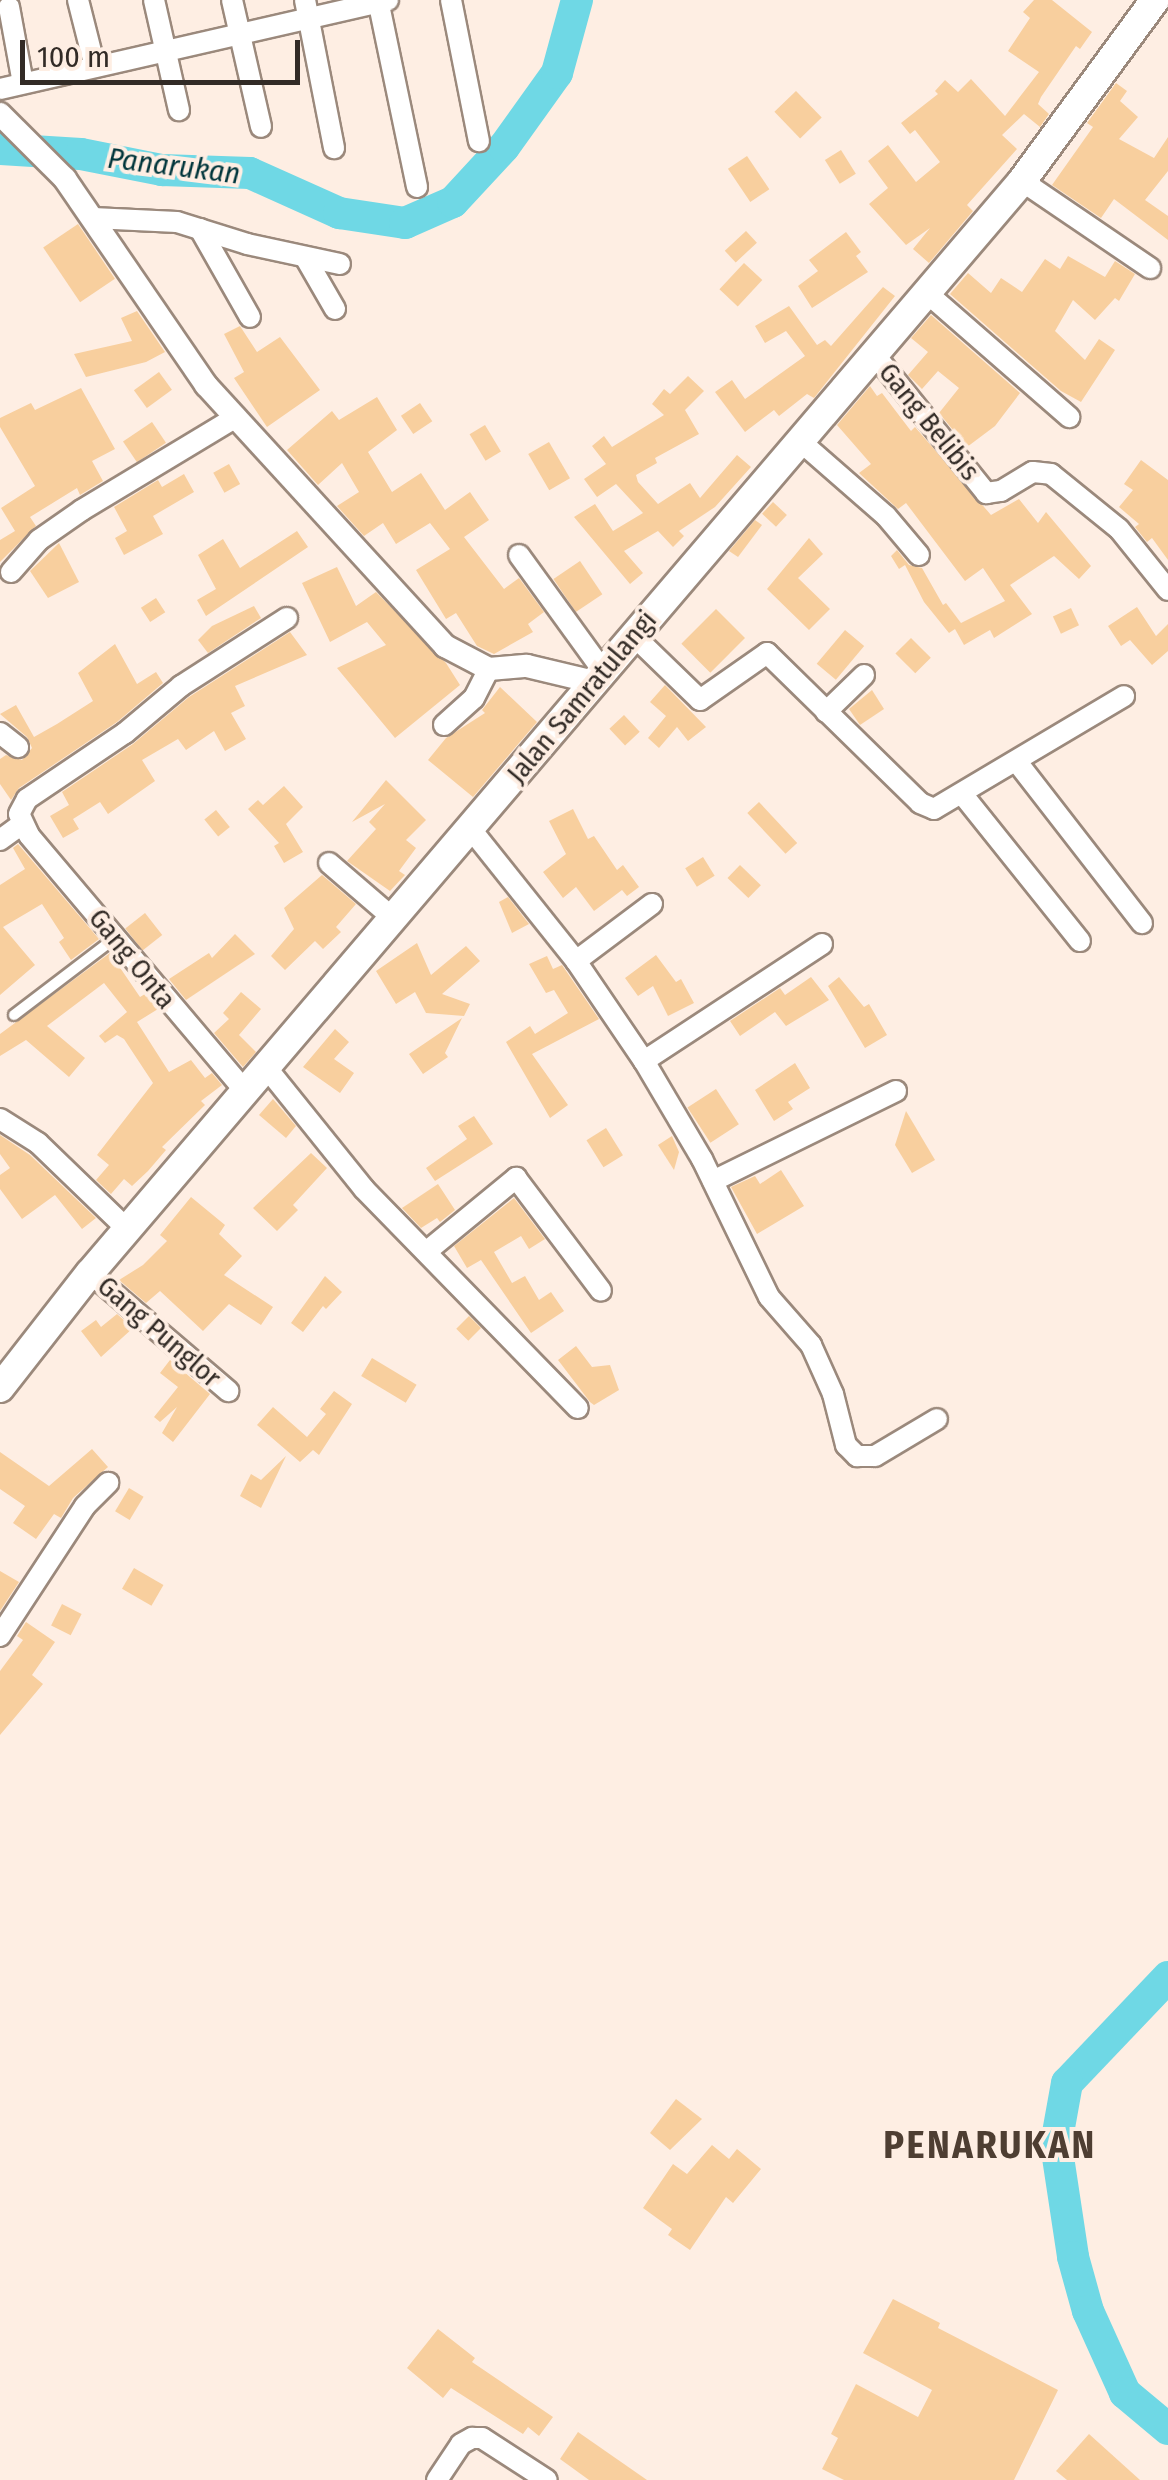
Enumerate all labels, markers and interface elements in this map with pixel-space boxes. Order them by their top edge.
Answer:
scale bar [25,20,305,82]
text: 100 m [37,39,110,75]
water label: Panarukan [106,140,242,192]
street label: Gang Belibis [871,356,987,488]
street label: Jalan Samratulangi [500,604,664,790]
street label: Gang Onta [81,902,183,1016]
street label: Gang Punglor [90,1269,228,1395]
district label: PENARUKAN [883,2123,1097,2169]

